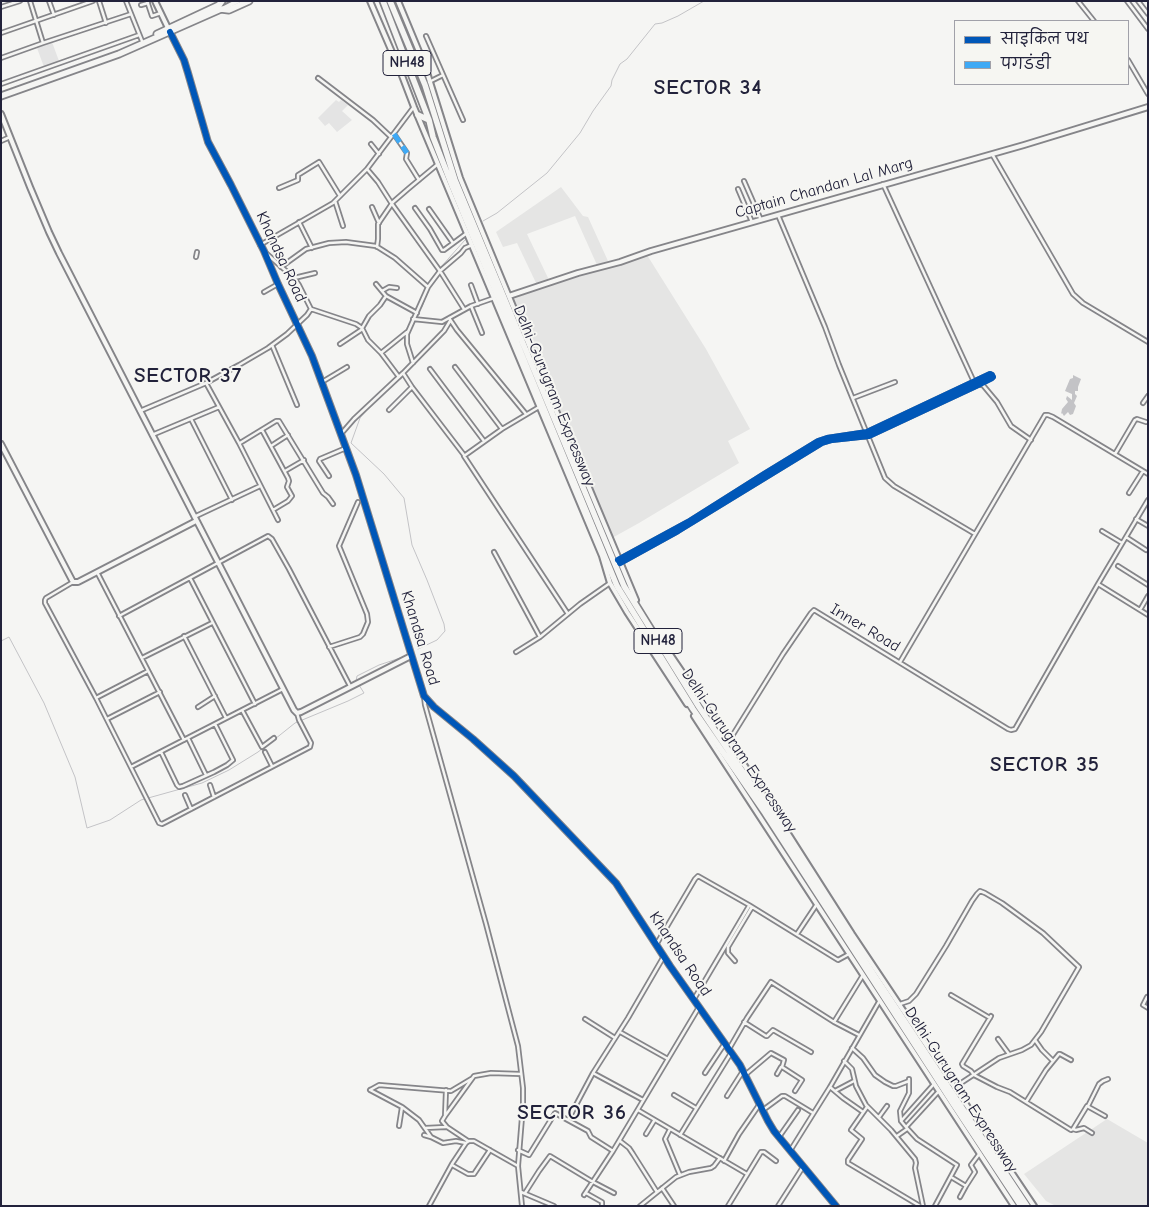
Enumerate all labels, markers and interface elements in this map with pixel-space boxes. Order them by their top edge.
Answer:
legend [954,20,1129,85]
text: साइकिल पथ [1001,30,1088,48]
road number: NH48 [383,50,431,76]
text: पगडंडी [1001,55,1051,73]
district label: SECTOR 34 [653,75,763,101]
street label: Captain Chandan Lal Marg [733,153,915,223]
street label: Khandsa Road [252,209,310,305]
street label: Delhi-Gurugram Expressway [509,303,599,489]
district label: SECTOR 37 [133,363,243,389]
street label: Khandsa Road [397,588,443,688]
street label: Inner Road [827,600,903,656]
road number: NH48 [634,628,682,654]
street label: Delhi-Gurugram Expressway [677,665,801,837]
district label: SECTOR 35 [989,752,1101,778]
street label: Khandsa Road [645,908,715,1000]
street label: Delhi-Gurugram Expressway [900,1004,1022,1176]
district label: SECTOR 36 [516,1100,628,1126]

